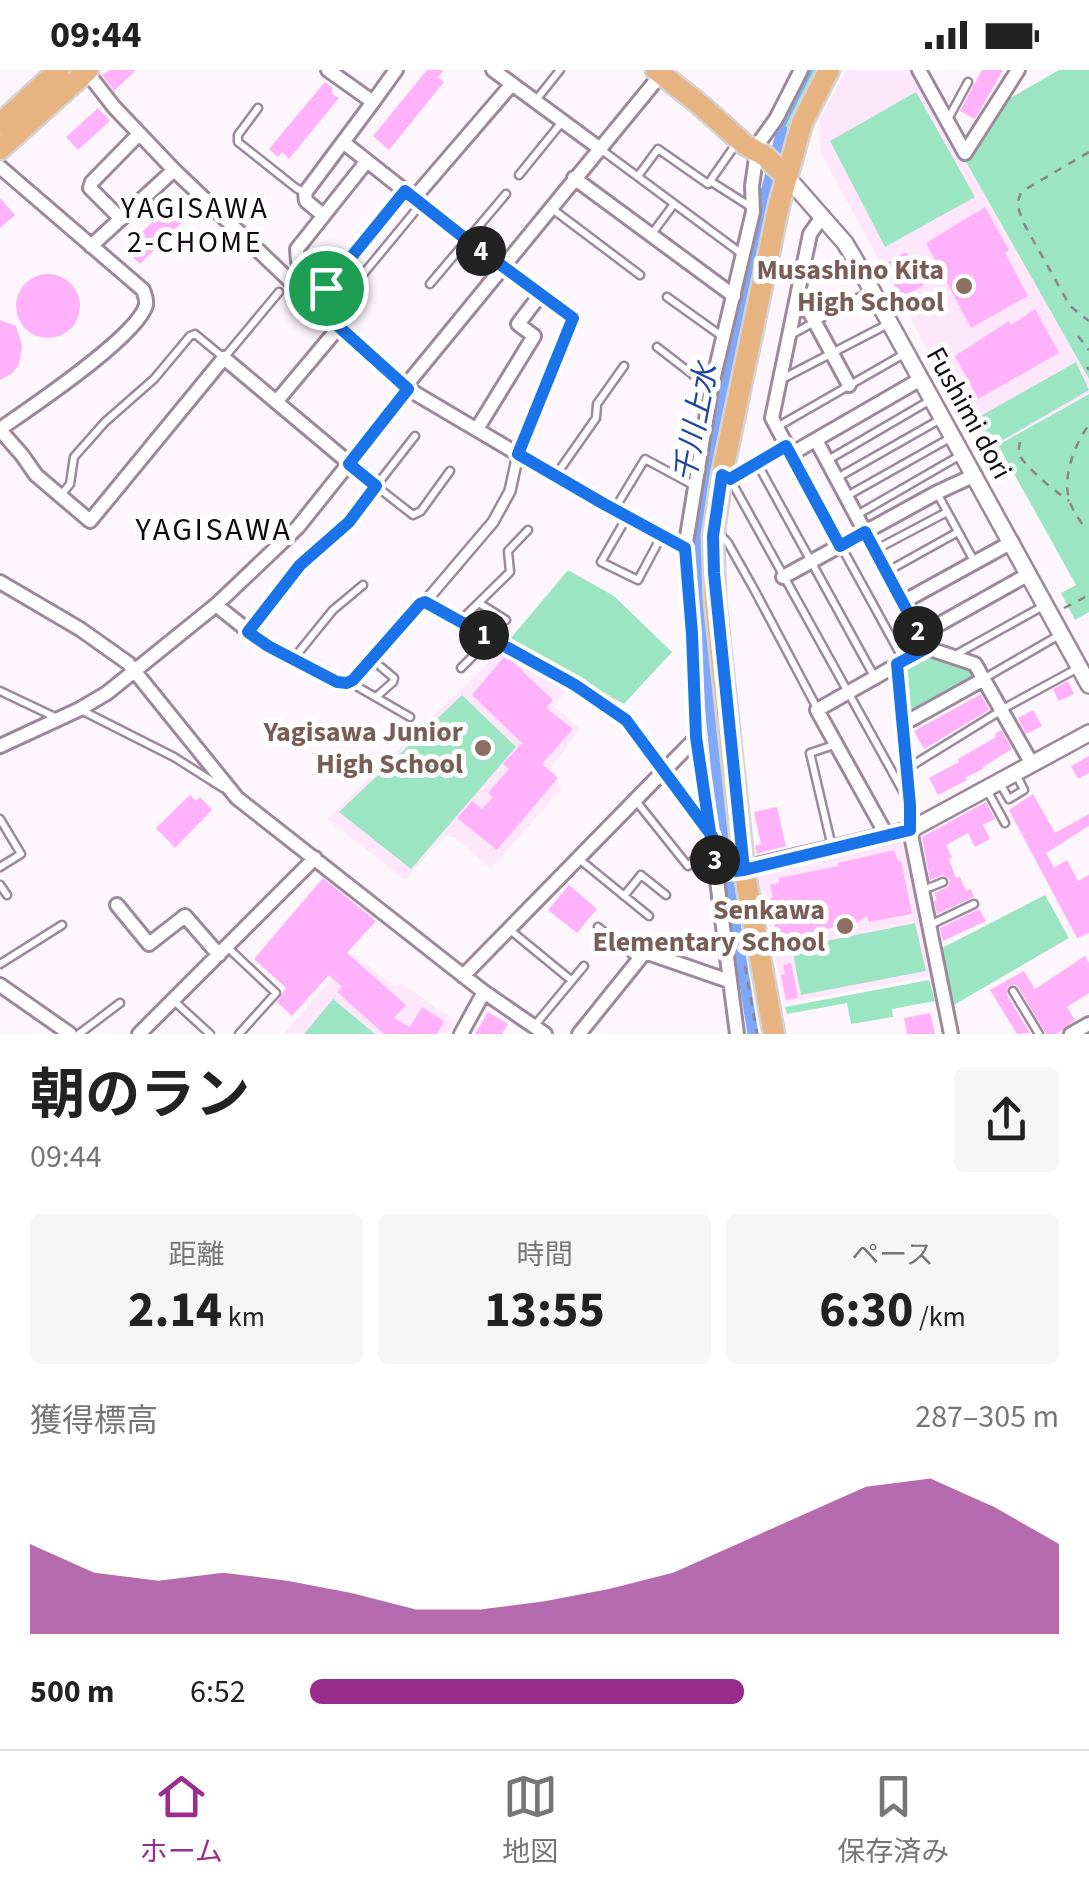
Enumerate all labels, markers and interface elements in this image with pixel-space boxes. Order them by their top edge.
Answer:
text: 09:44 [50,8,142,62]
district label: YAGISAWA 2-CHOME [120,187,269,264]
pin: 4 [456,226,506,276]
text: 4 [474,231,488,271]
pin [284,246,369,331]
place label: Musashino Kita High School [756,250,944,322]
icon: arrive [299,261,354,316]
marker: Musashino Kita High School [953,275,975,297]
street label: Fushimi dori [916,340,1022,486]
water label: 千川上水 [663,357,729,486]
district label: YAGISAWA [134,507,293,553]
pin: 2 [893,606,943,656]
pin: 1 [459,610,509,660]
text: 2 [911,611,925,651]
text: 1 [477,615,491,655]
place label: Yagisawa Junior High School [262,712,464,784]
marker: Yagisawa Junior High School [472,737,494,759]
pin: 3 [690,835,740,885]
text: 3 [708,840,722,880]
place label: Senkawa Elementary School [592,890,825,962]
marker: Senkawa Elementary School [834,915,856,937]
text: 朝のラン [30,1057,250,1135]
button: share [954,1067,1059,1172]
text: 09:44 [30,1134,102,1180]
text: 距離 [168,1235,225,1275]
text: 時間 [516,1235,573,1275]
text: ペース [851,1235,934,1275]
text: 2.14 [128,1275,222,1346]
text: 13:55 [484,1275,605,1346]
text: 6:30 [819,1275,913,1346]
text: km [222,1297,265,1337]
text: /km [913,1297,966,1337]
text: 287–305 m [915,1394,1059,1440]
text: 獲得標高 [30,1398,158,1444]
text: 500 m [30,1669,115,1715]
text: 6:52 [190,1669,246,1715]
tab: ホーム [140,1769,223,1872]
tab: 地図 [502,1769,558,1872]
tab: 保存済み [837,1769,949,1872]

